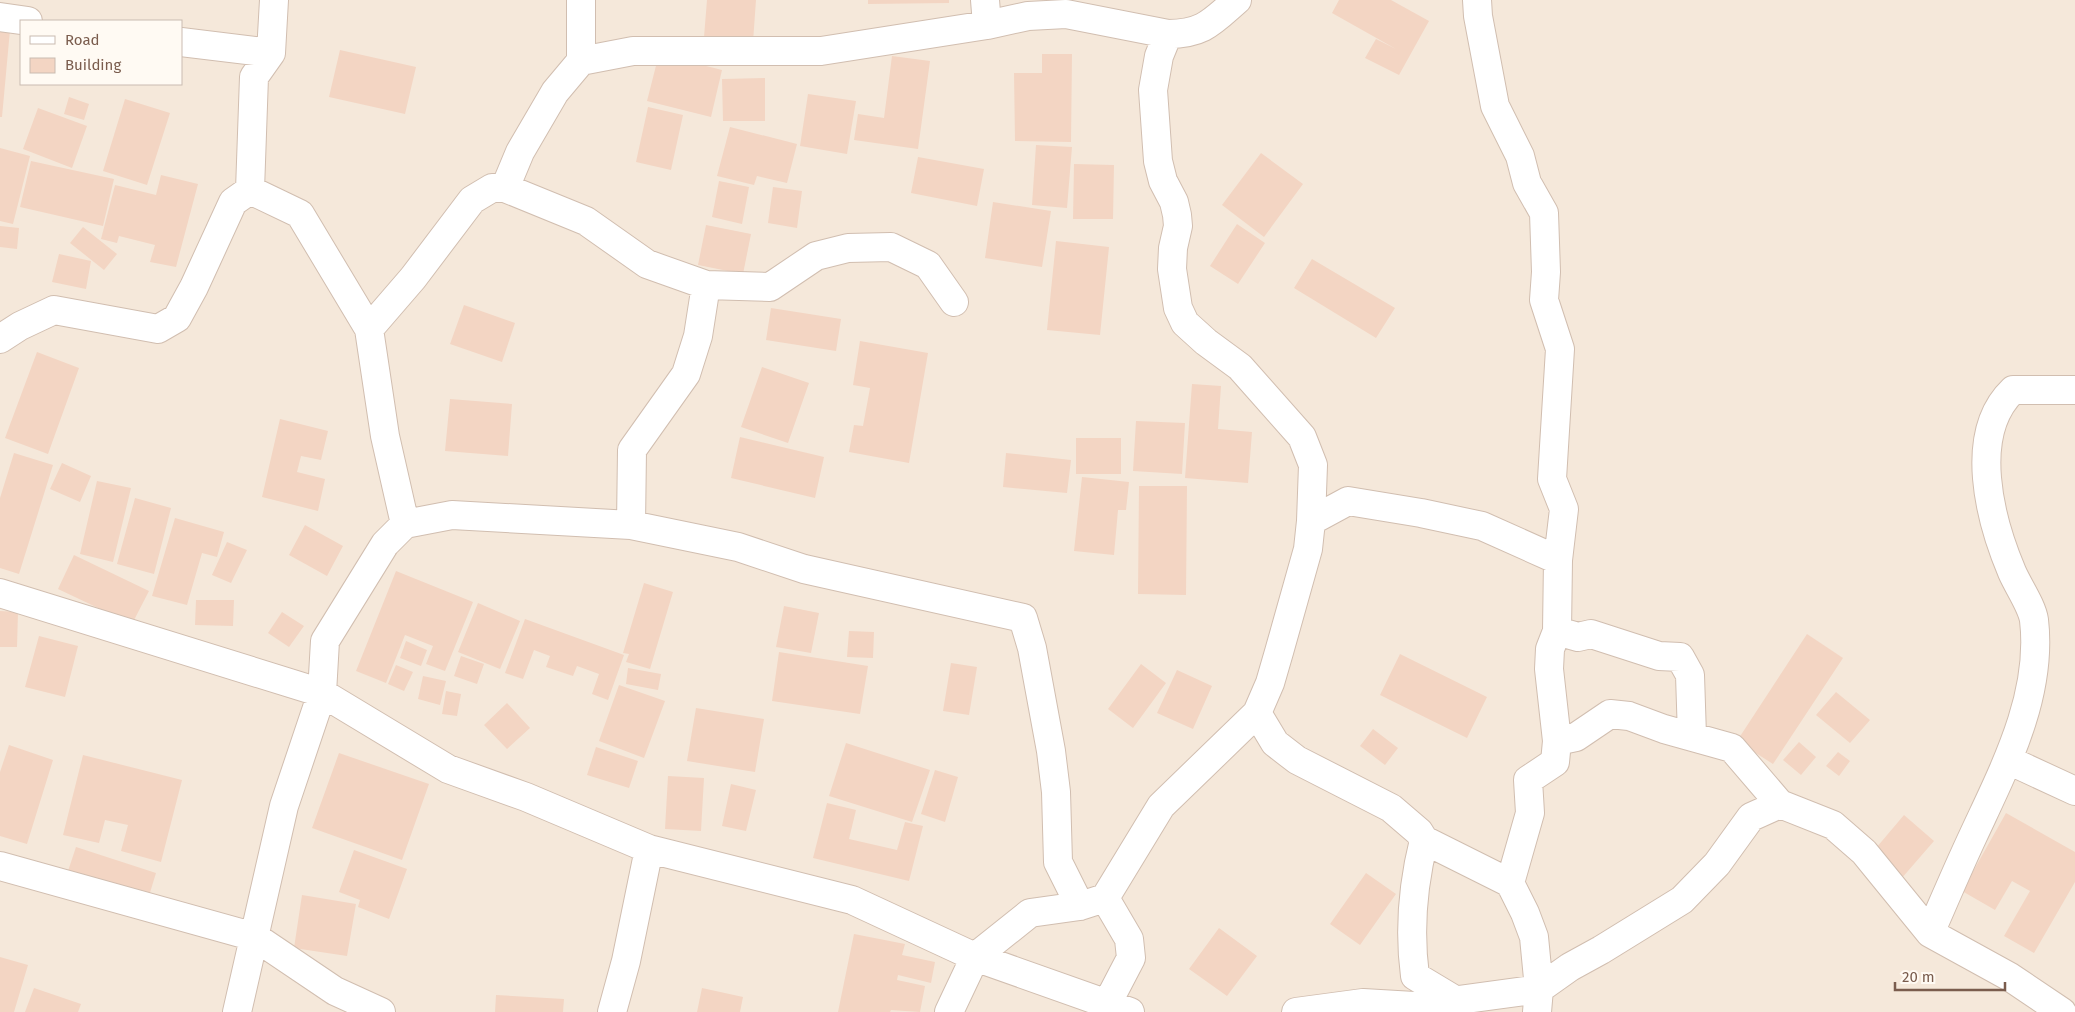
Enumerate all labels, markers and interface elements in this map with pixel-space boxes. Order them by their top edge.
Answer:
legend [20,20,182,85]
text: Road [65,31,100,49]
text: Building [65,56,121,74]
scale bar [1895,960,2005,992]
text: 20 m [1902,968,1935,986]

